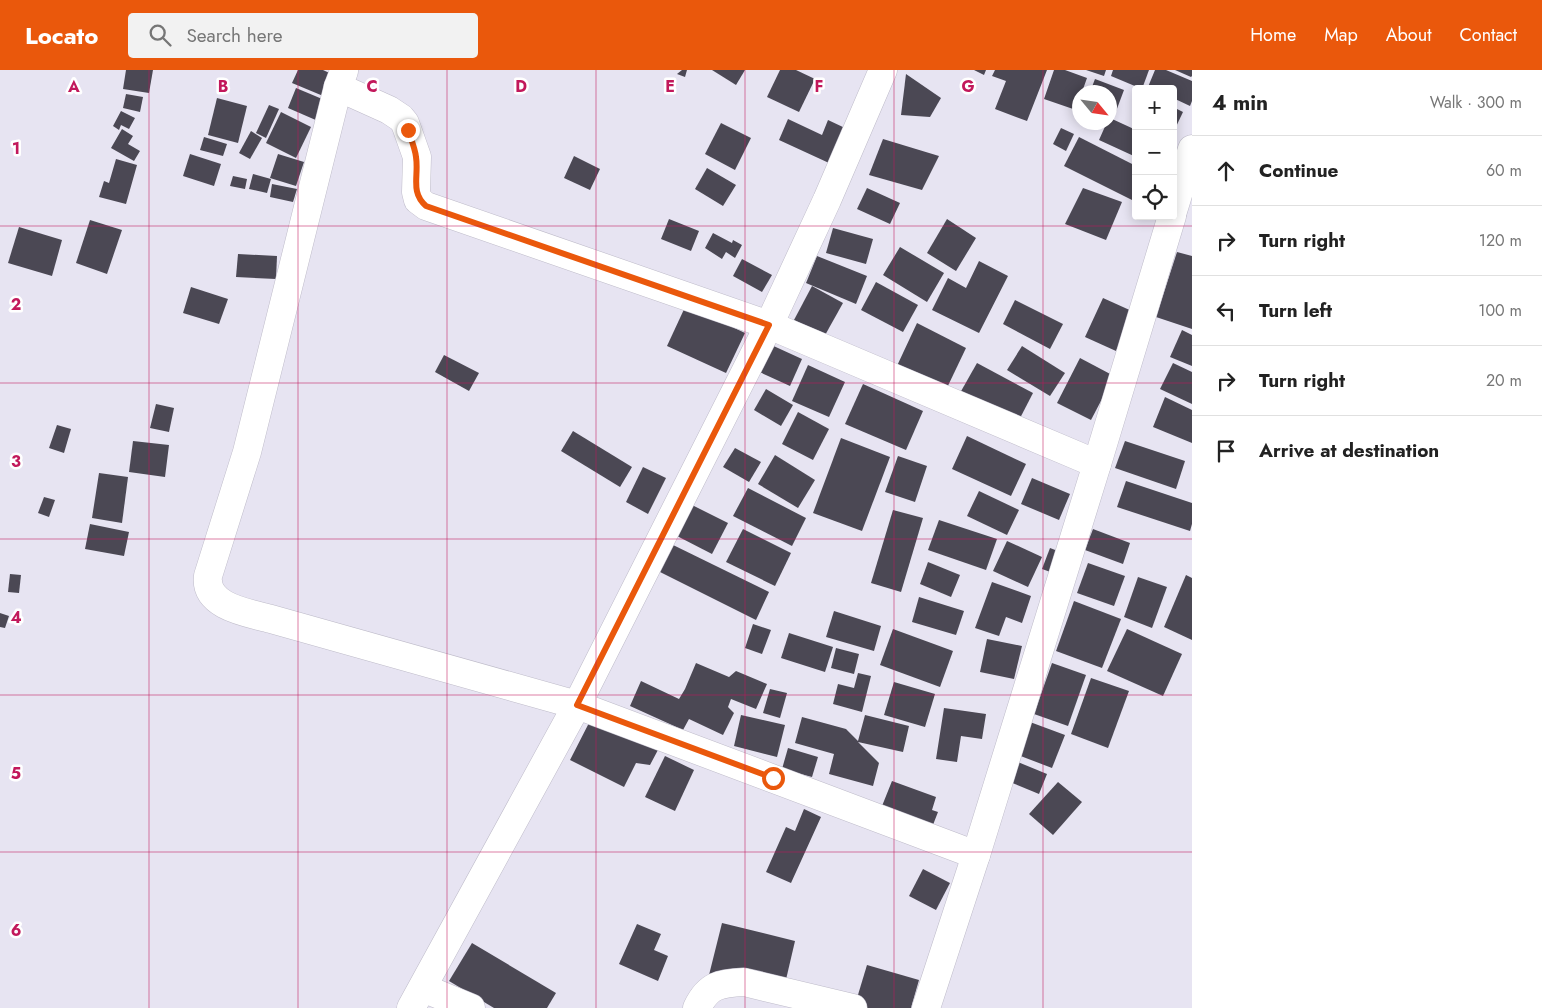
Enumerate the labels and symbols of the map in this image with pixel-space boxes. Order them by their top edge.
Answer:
text: A [67,75,80,98]
text: B [218,75,228,98]
text: C [366,75,378,98]
text: D [515,75,527,98]
text: E [665,75,675,98]
text: F [815,75,823,98]
text: G [961,75,975,98]
north arrow [1072,85,1117,130]
route end [397,119,420,142]
text: 1 [12,137,20,160]
text: 2 [11,293,21,316]
text: 3 [11,450,21,473]
text: 4 [10,606,22,629]
text: 5 [11,762,21,785]
route start [762,767,785,790]
text: 6 [11,919,21,942]

